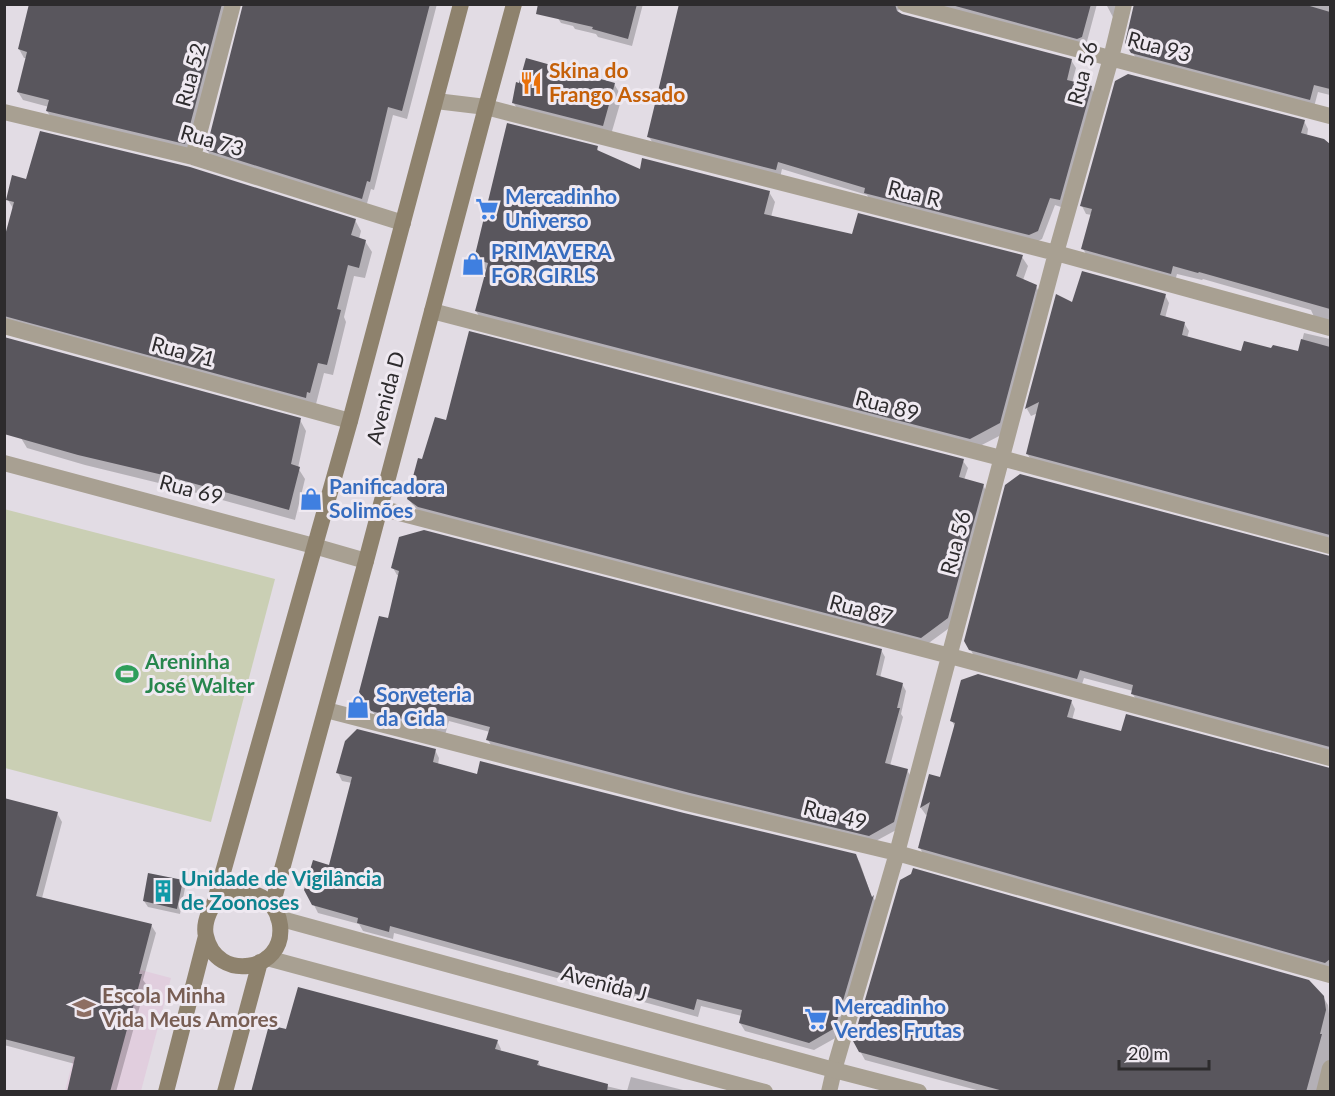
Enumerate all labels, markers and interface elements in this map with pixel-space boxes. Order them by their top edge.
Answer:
street label: Rua 93 [1125,25,1194,66]
street label: Rua 56 [1061,38,1102,107]
street label: Rua 52 [169,40,210,109]
place label: Skina do Frango Assado [549,57,685,106]
restaurant icon: Skina do Frango Assado [518,70,544,96]
street label: Rua 73 [178,119,247,160]
street label: Rua R [885,174,944,211]
place label: Mercadinho Universo [505,183,617,232]
supermarket icon: Mercadinho Universo [474,196,500,222]
place label: PRIMAVERA FOR GIRLS [491,238,612,287]
shop icon: PRIMAVERA FOR GIRLS [460,251,486,277]
street label: Rua 71 [149,330,218,371]
street label: Avenida D [360,348,409,447]
street label: Rua 89 [853,384,922,425]
street label: Rua 69 [157,468,226,509]
place label: Panificadora Solimões [329,473,445,522]
shop icon: Panificadora Solimões [298,486,324,512]
street label: Rua 56 [934,508,975,577]
street label: Rua 87 [827,588,896,629]
place label: Areninha José Walter [144,648,255,697]
sports icon: Areninha José Walter [114,661,140,687]
place label: Sorveteria da Cida [376,681,472,730]
shop icon: Sorveteria da Cida [345,694,371,720]
street label: Rua 49 [801,794,870,833]
place label: Unidade de Vigilância de Zoonoses [181,865,382,914]
building icon: Unidade de Vigilância de Zoonoses [150,878,176,904]
street label: Avenida J [559,959,650,1006]
place label: Escola Minha Vida Meus Amores [101,982,278,1031]
place label: Mercadinho Verdes Frutas [833,993,962,1042]
school or university icon: Escola Minha Vida Meus Amores [71,995,97,1021]
supermarket icon: Mercadinho Verdes Frutas [803,1006,829,1032]
scale bar [1119,1033,1209,1071]
text: 20 m [1128,1042,1168,1064]

